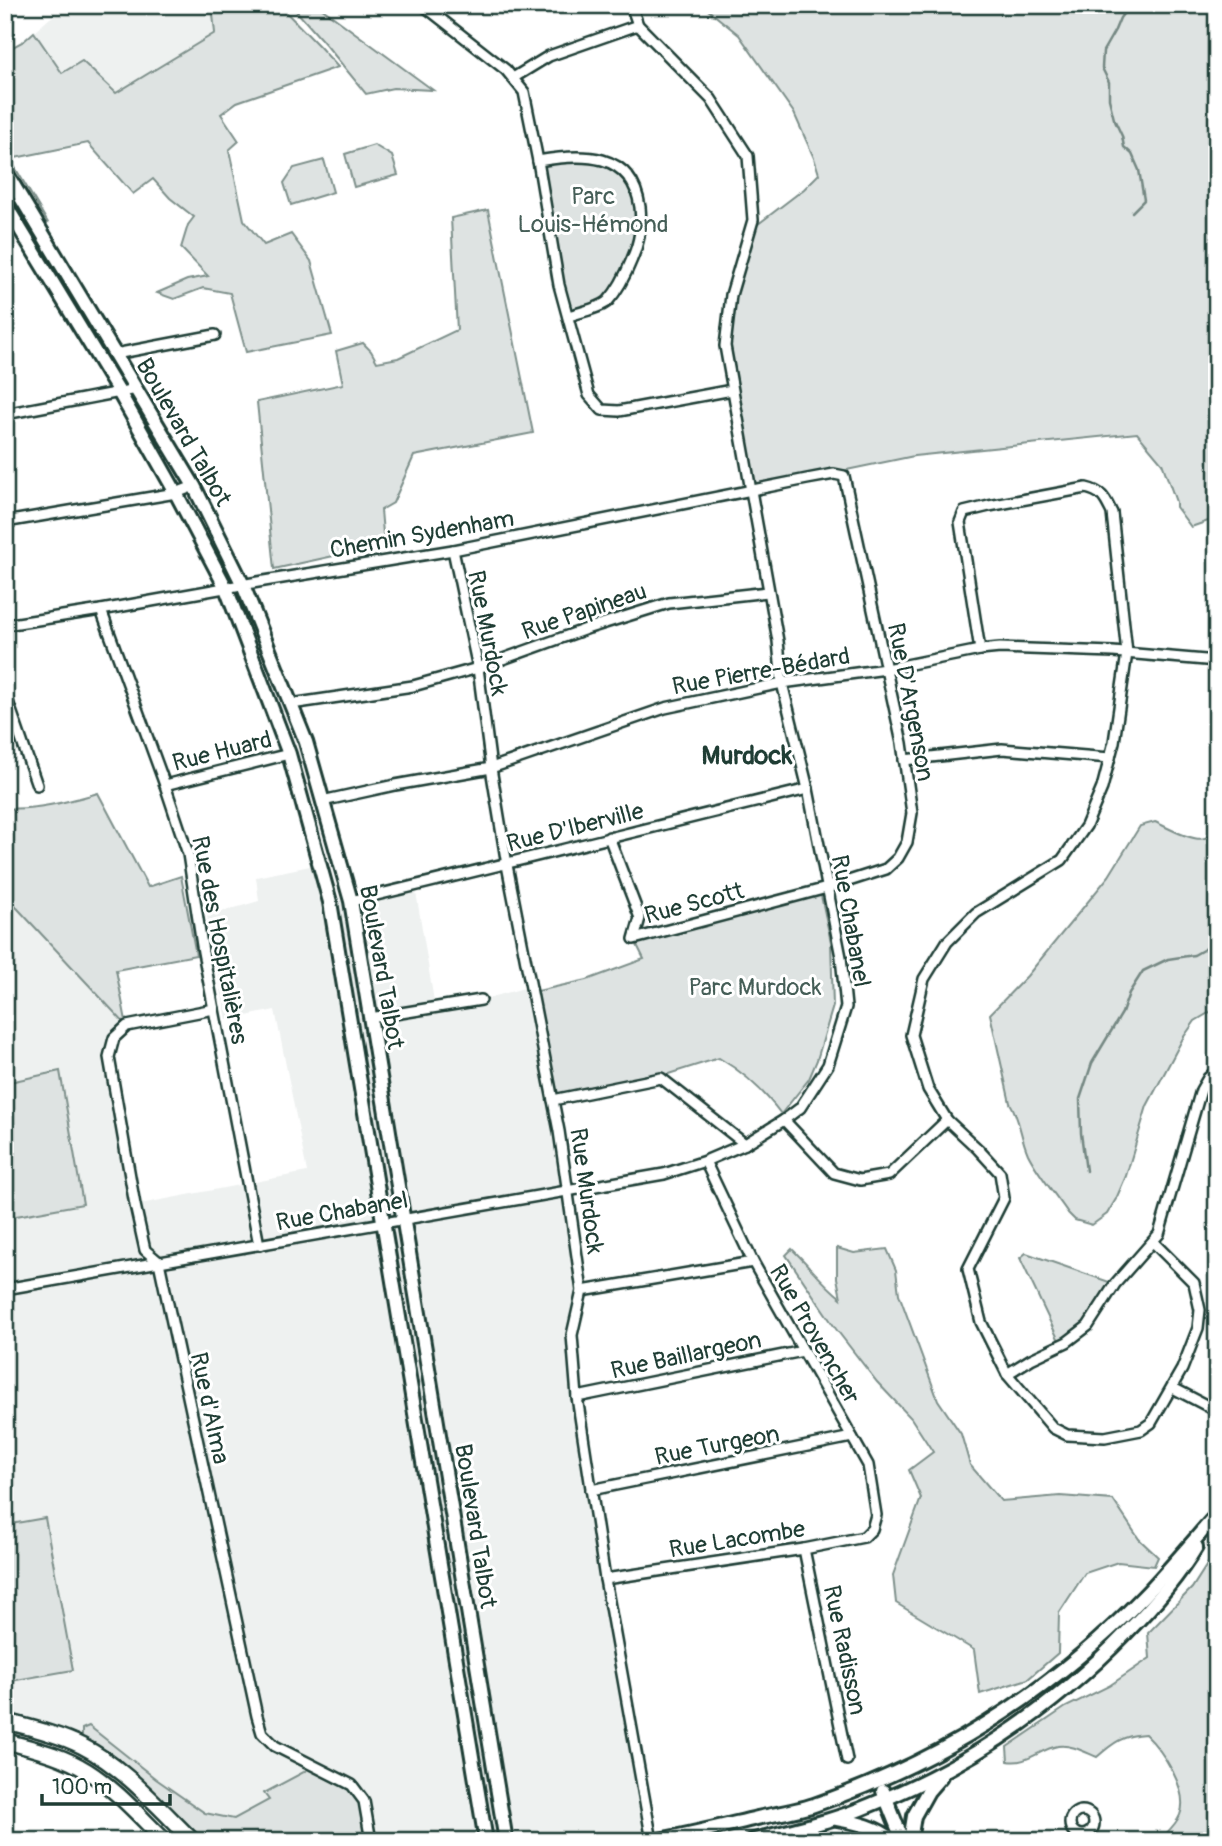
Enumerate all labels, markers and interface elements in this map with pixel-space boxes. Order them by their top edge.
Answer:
park label: Parc Louis-Hémond [518,182,668,239]
street label: Boulevard Talbot [129,353,238,512]
street label: Chemin Sydenham [328,504,517,565]
street label: Rue Murdock [461,568,514,698]
street label: Rue Papineau [518,577,650,646]
street label: Rue D'Argenson [881,621,940,784]
street label: Rue Pierre-Bédard [670,642,852,701]
street label: Rue Huard [169,725,275,778]
district label: Murdock [702,740,794,772]
street label: Rue D'Iberville [504,796,647,859]
street label: Rue des Hospitalières [185,834,254,1047]
street label: Rue Chabanel [825,853,876,989]
street label: Rue Scott [641,876,747,931]
street label: Boulevard Talbot [353,883,410,1052]
park label: Parc Murdock [688,973,822,1002]
street label: Rue Murdock [563,1126,610,1256]
street label: Rue Chabanel [274,1186,410,1237]
street label: Rue Provencher [763,1259,866,1410]
street label: Rue Baillargeon [608,1325,764,1386]
street label: Rue d'Alma [184,1350,235,1467]
street label: Rue Turgeon [652,1419,782,1472]
street label: Boulevard Talbot [448,1442,503,1611]
street label: Rue Lacombe [667,1514,807,1565]
street label: Rue Radisson [817,1583,872,1718]
scale bar [42,1762,170,1806]
text: 100 m [52,1774,112,1801]

